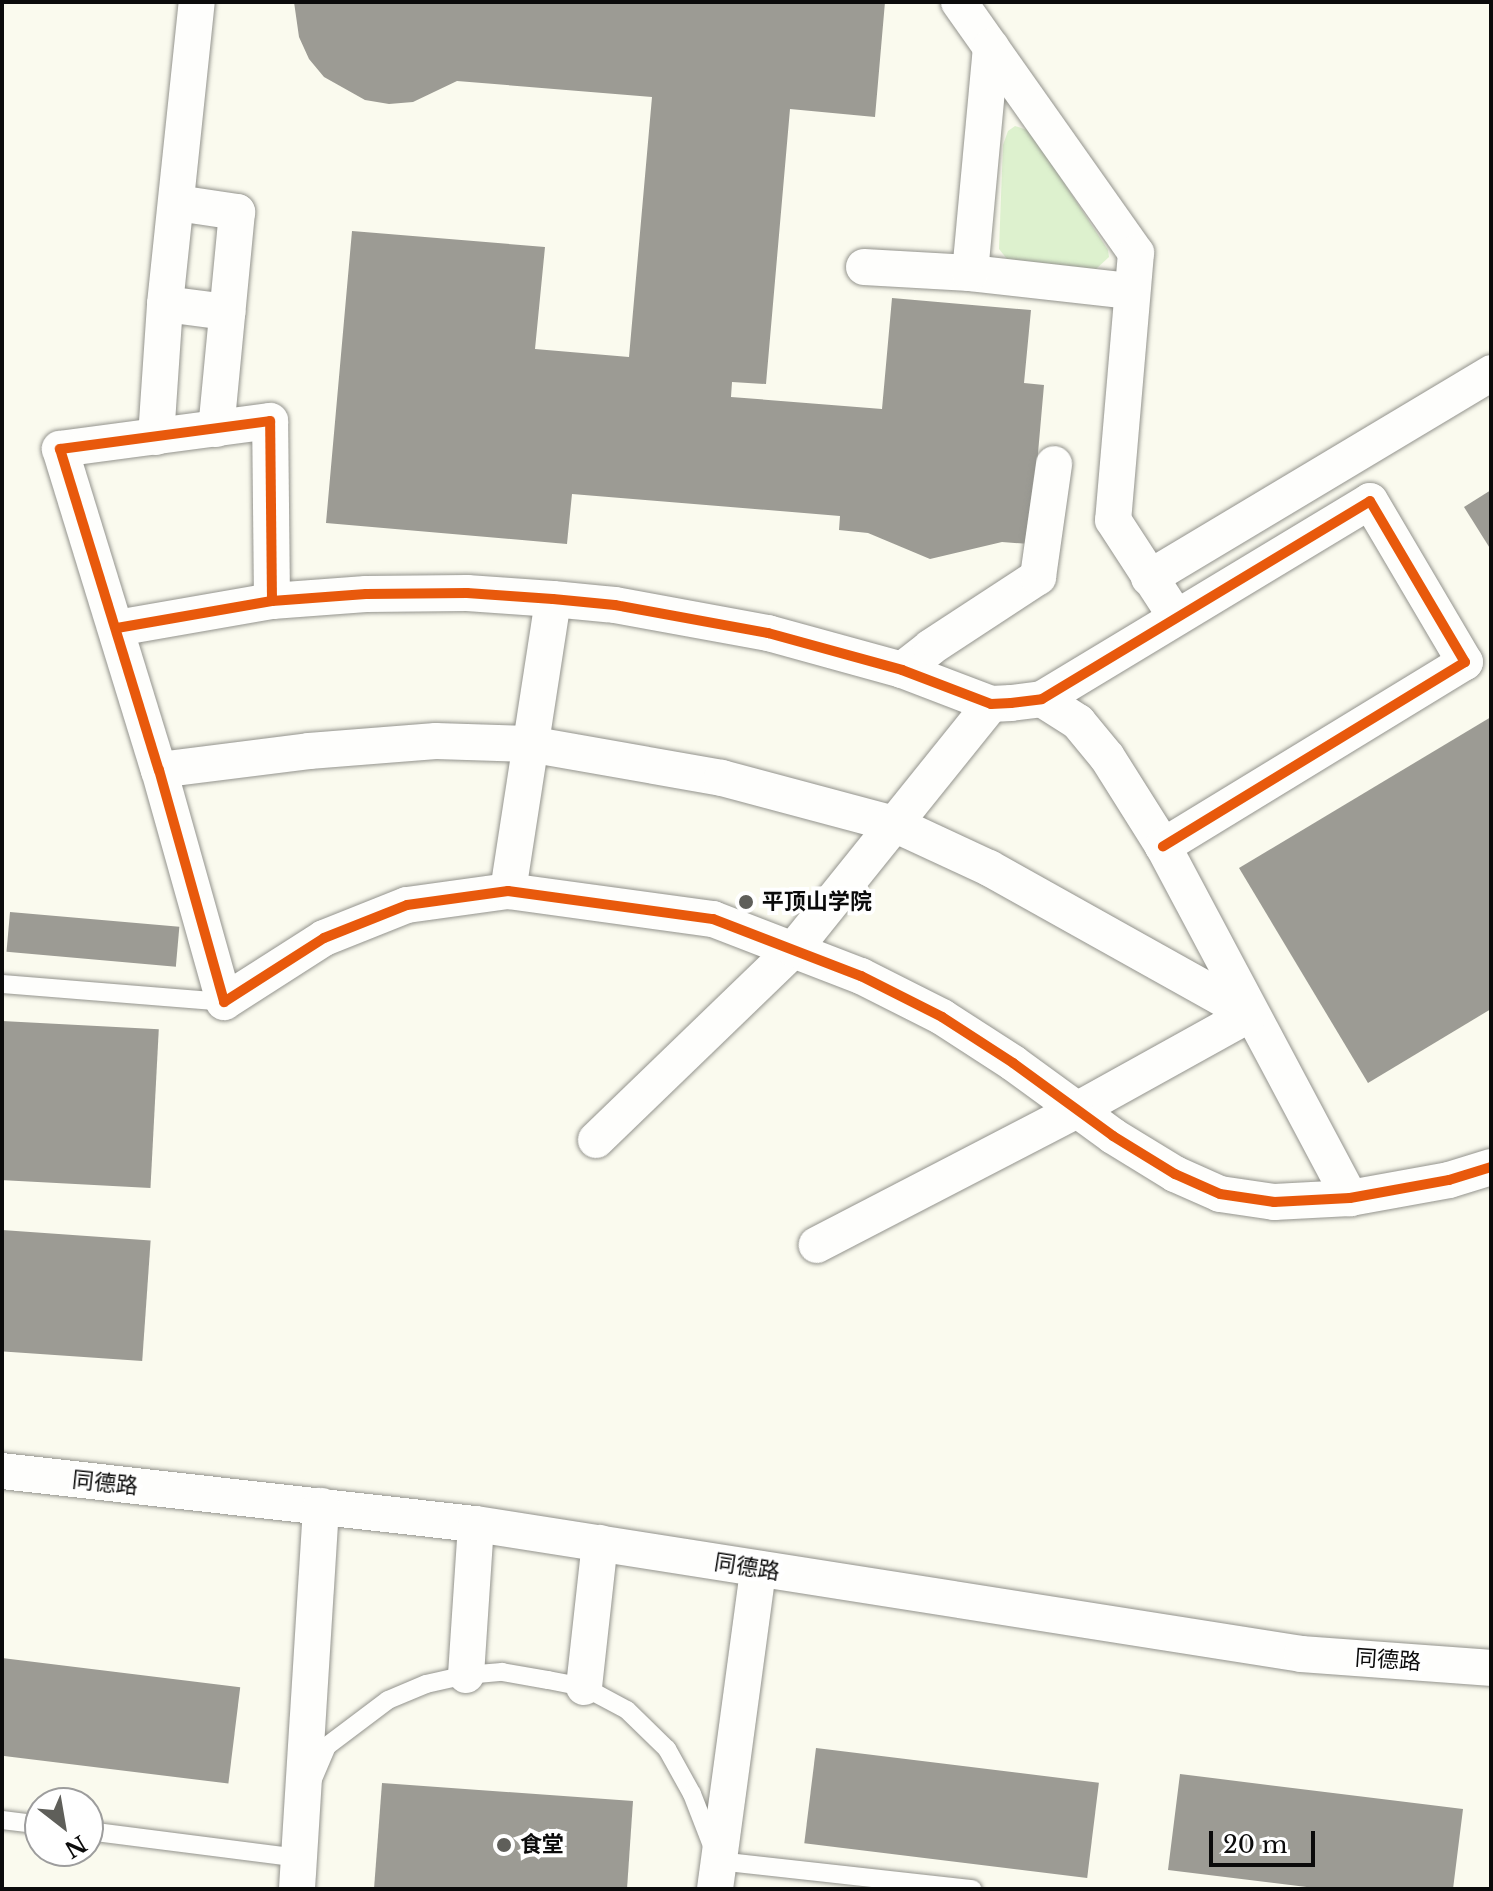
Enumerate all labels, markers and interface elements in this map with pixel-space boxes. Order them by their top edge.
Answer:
place label: 平顶山学院 [762,889,872,915]
marker: 平顶山学院 [737,893,755,911]
street label: 同德路 [71,1466,139,1500]
street label: 同德路 [712,1549,782,1585]
street label: 同德路 [1354,1645,1422,1675]
north arrow [24,1787,104,1867]
scale bar [1213,1815,1319,1865]
text: N [60,1829,91,1863]
text: 20 m [1223,1830,1288,1859]
place label: 食堂 [520,1832,564,1858]
marker: 食堂 [495,1836,513,1854]

